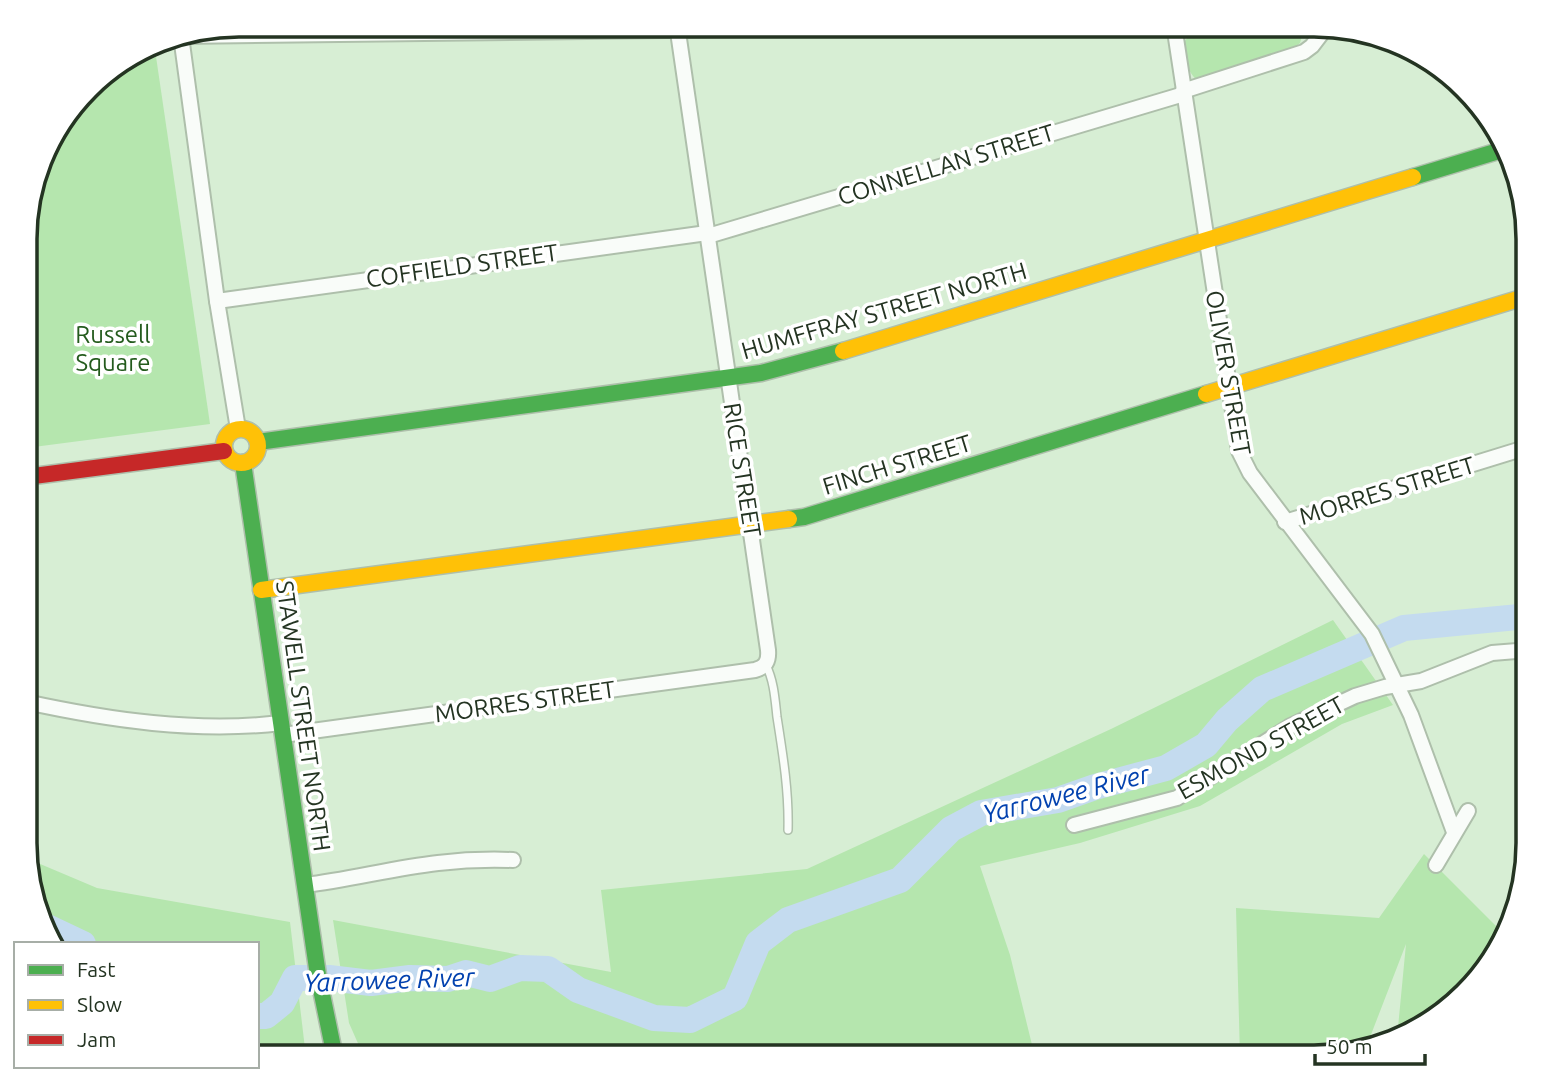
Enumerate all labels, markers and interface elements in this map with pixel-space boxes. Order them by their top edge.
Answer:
street label: CONNELLAN STREET [834,119,1058,210]
street label: COFFIELD STREET [364,239,560,292]
street label: HUMFFRAY STREET NORTH [738,257,1030,364]
street label: OLIVER STREET [1201,288,1256,458]
park label: Russell Square [75,321,151,376]
street label: RICE STREET [719,401,766,539]
street label: FINCH STREET [819,429,974,500]
street label: MORRES STREET [1296,451,1478,530]
street label: STAWELL STREET NORTH [271,579,336,853]
street label: MORRES STREET [433,675,617,728]
street label: ESMOND STREET [1173,691,1349,805]
water label: Yarrowee River [979,758,1153,828]
legend [14,942,259,1068]
text: Fast [77,957,115,981]
water label: Yarrowee River [303,962,476,997]
text: Slow [77,992,122,1016]
scale bar [1315,1023,1425,1066]
text: Jam [77,1027,116,1051]
text: 50 m [1326,1034,1373,1058]

